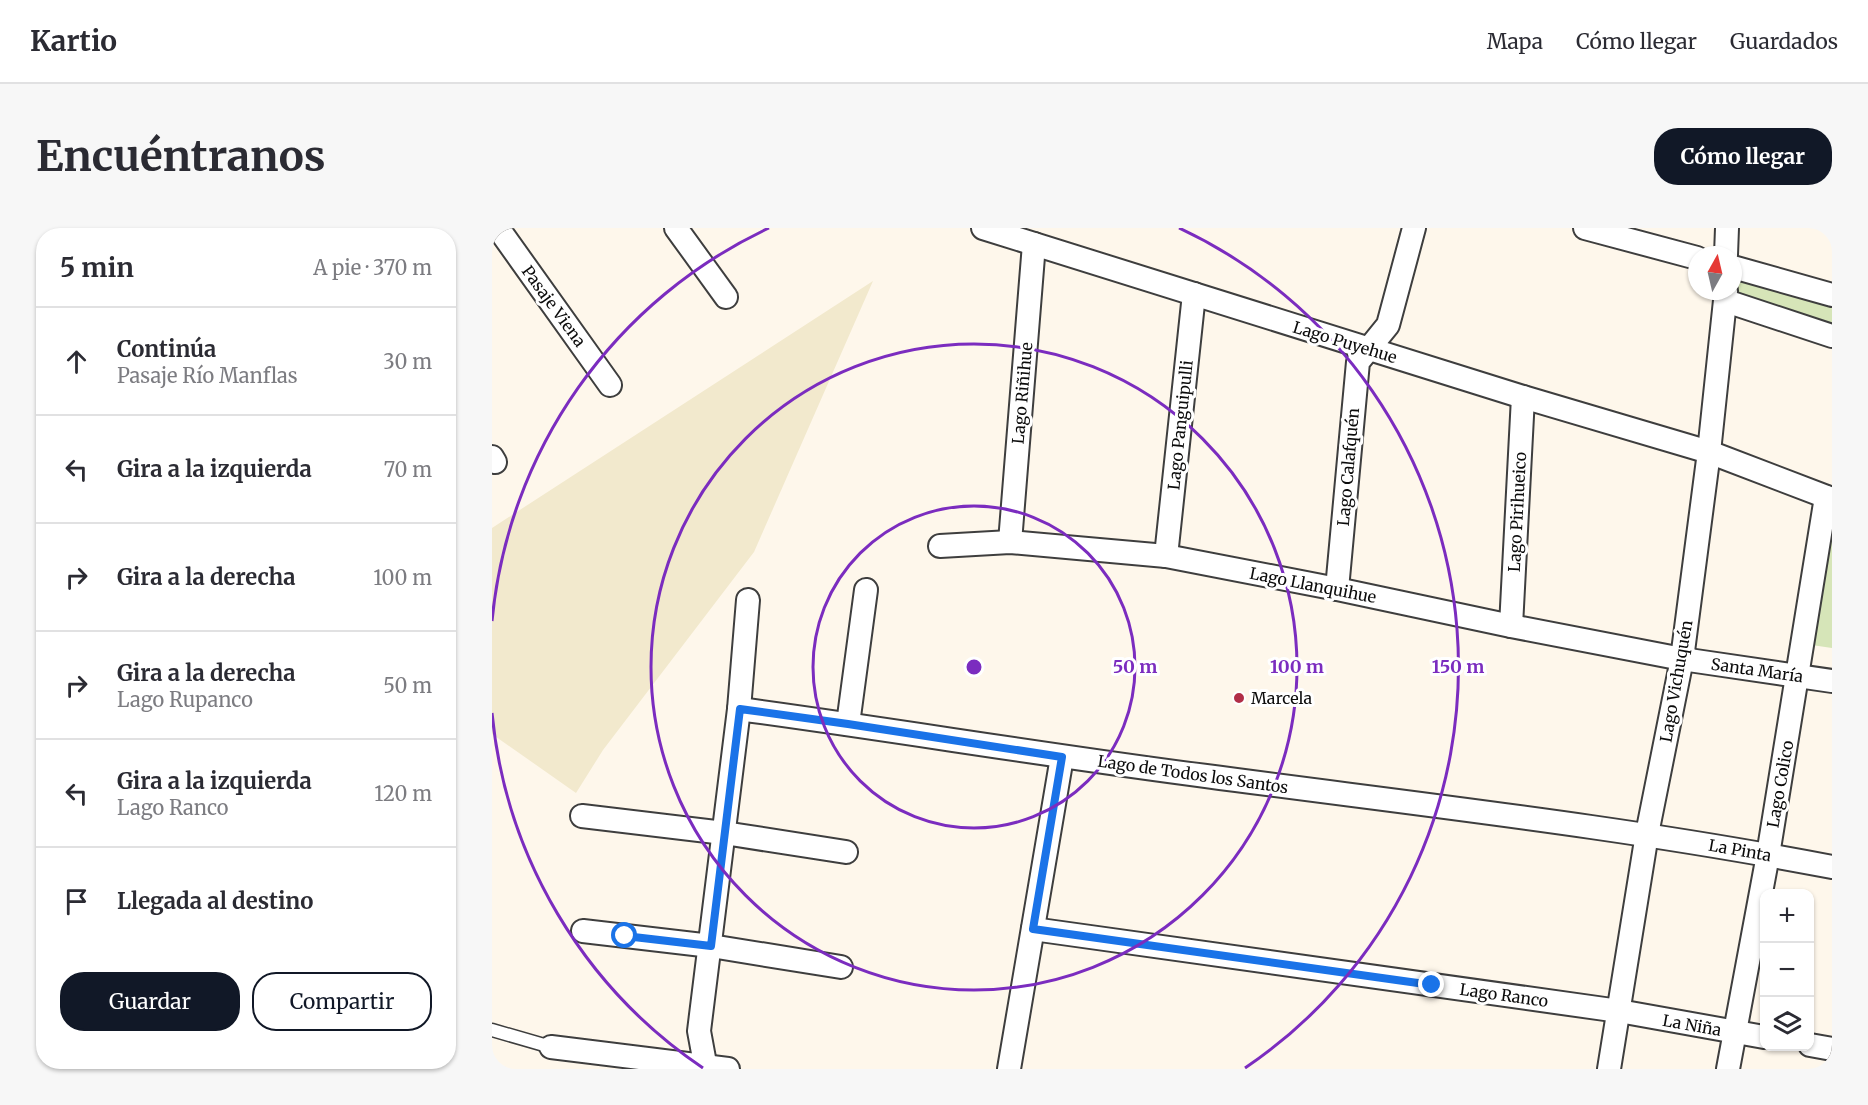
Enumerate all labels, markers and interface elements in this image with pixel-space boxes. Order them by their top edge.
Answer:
text: Kartio [30,23,117,59]
text: Mapa [1487,28,1543,55]
text: Cómo llegar [1576,28,1697,55]
text: Guardados [1730,28,1838,55]
button: Cómo llegar [1654,128,1832,185]
text: Encuéntranos [36,130,325,182]
north arrow [1688,246,1742,300]
text: 5 min [60,251,134,284]
text: A pie · 370 m [313,255,432,280]
street label: Pasaje Viena [518,262,590,351]
street label: Lago Puyehue [1291,317,1399,367]
text: Continúa [117,335,216,363]
street label: Lago Riñihue [1008,341,1036,445]
icon: ahead [60,345,93,378]
text: 30 m [383,349,432,374]
street label: Lago Panguipulli [1163,359,1197,491]
text: Pasaje Río Manflas [117,363,298,388]
street label: Lago Calafquén [1333,407,1363,527]
street label: Lago Pirihueico [1504,451,1530,573]
icon: left [60,453,93,486]
text: Gira a la izquierda [117,455,312,483]
text: 70 m [384,457,432,482]
icon: right [60,561,93,594]
text: Gira a la derecha [117,563,295,591]
street label: Lago Llanquihue [1248,563,1378,607]
text: 100 m [373,565,432,590]
street label: Lago Vichuquén [1655,618,1697,744]
street label: Santa María [1710,654,1805,686]
text: 50 m [1113,655,1157,678]
text: 100 m [1270,655,1324,678]
text: 150 m [1432,655,1484,678]
centre of rings [964,657,984,677]
text: Gira a la derecha [117,659,295,687]
icon: right [60,669,93,702]
text: 50 m [383,673,432,698]
text: Lago Rupanco [117,687,253,712]
place label: Marcela [1251,688,1312,708]
marker: Marcela [1232,691,1246,705]
street label: Lago Colico [1762,739,1798,829]
street label: Lago de Todos los Santos [1096,751,1290,797]
text: Gira a la izquierda [117,767,312,795]
icon: left [60,777,93,810]
text: 120 m [374,781,432,806]
text: Lago Ranco [117,795,229,820]
street label: La Pinta [1707,835,1773,865]
icon: arrive [60,885,93,918]
text: Llegada al destino [117,887,313,915]
map controls [1760,889,1814,1051]
button: + [1760,889,1814,943]
route start [611,922,637,948]
button: − [1760,943,1814,997]
route end [1418,971,1444,997]
button: Guardar [60,972,240,1031]
button: Compartir [252,972,432,1031]
street label: Lago Ranco [1458,979,1550,1011]
button: layers [1760,997,1814,1051]
street label: La Niña [1661,1010,1723,1040]

